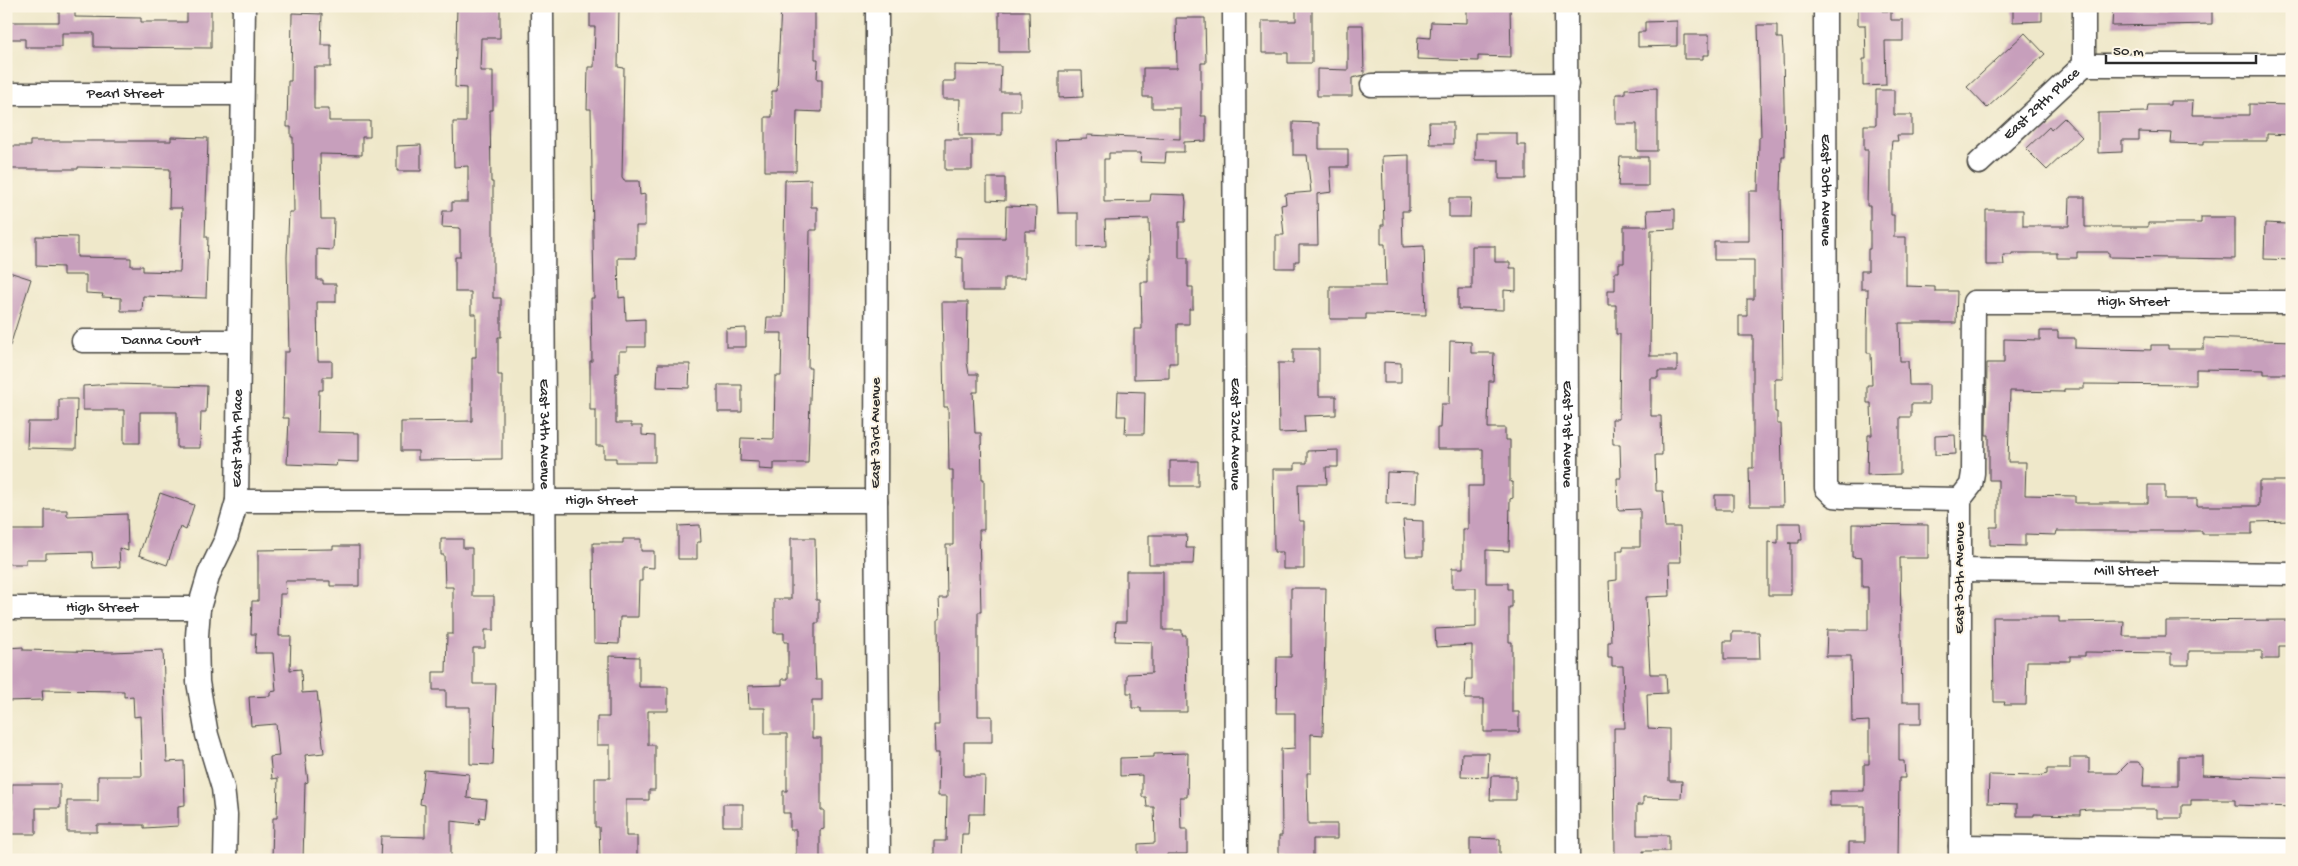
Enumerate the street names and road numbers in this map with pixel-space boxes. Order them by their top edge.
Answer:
street label: East 29th Place [2000,64,2084,144]
street label: Pearl Street [86,85,165,103]
street label: East 30th Avenue [1816,134,1834,246]
street label: High Street [2097,293,2171,311]
street label: Danna Court [121,332,202,350]
street label: East 33rd Avenue [867,377,885,489]
street label: East 32nd Avenue [1226,378,1244,491]
street label: East 34th Avenue [535,379,553,490]
street label: East 31st Avenue [1558,380,1576,488]
street label: East 34th Place [228,389,248,488]
street label: High Street [565,492,639,510]
street label: East 30th Avenue [1951,522,1969,634]
street label: Mill Street [2094,563,2160,581]
street label: High Street [66,599,140,617]

